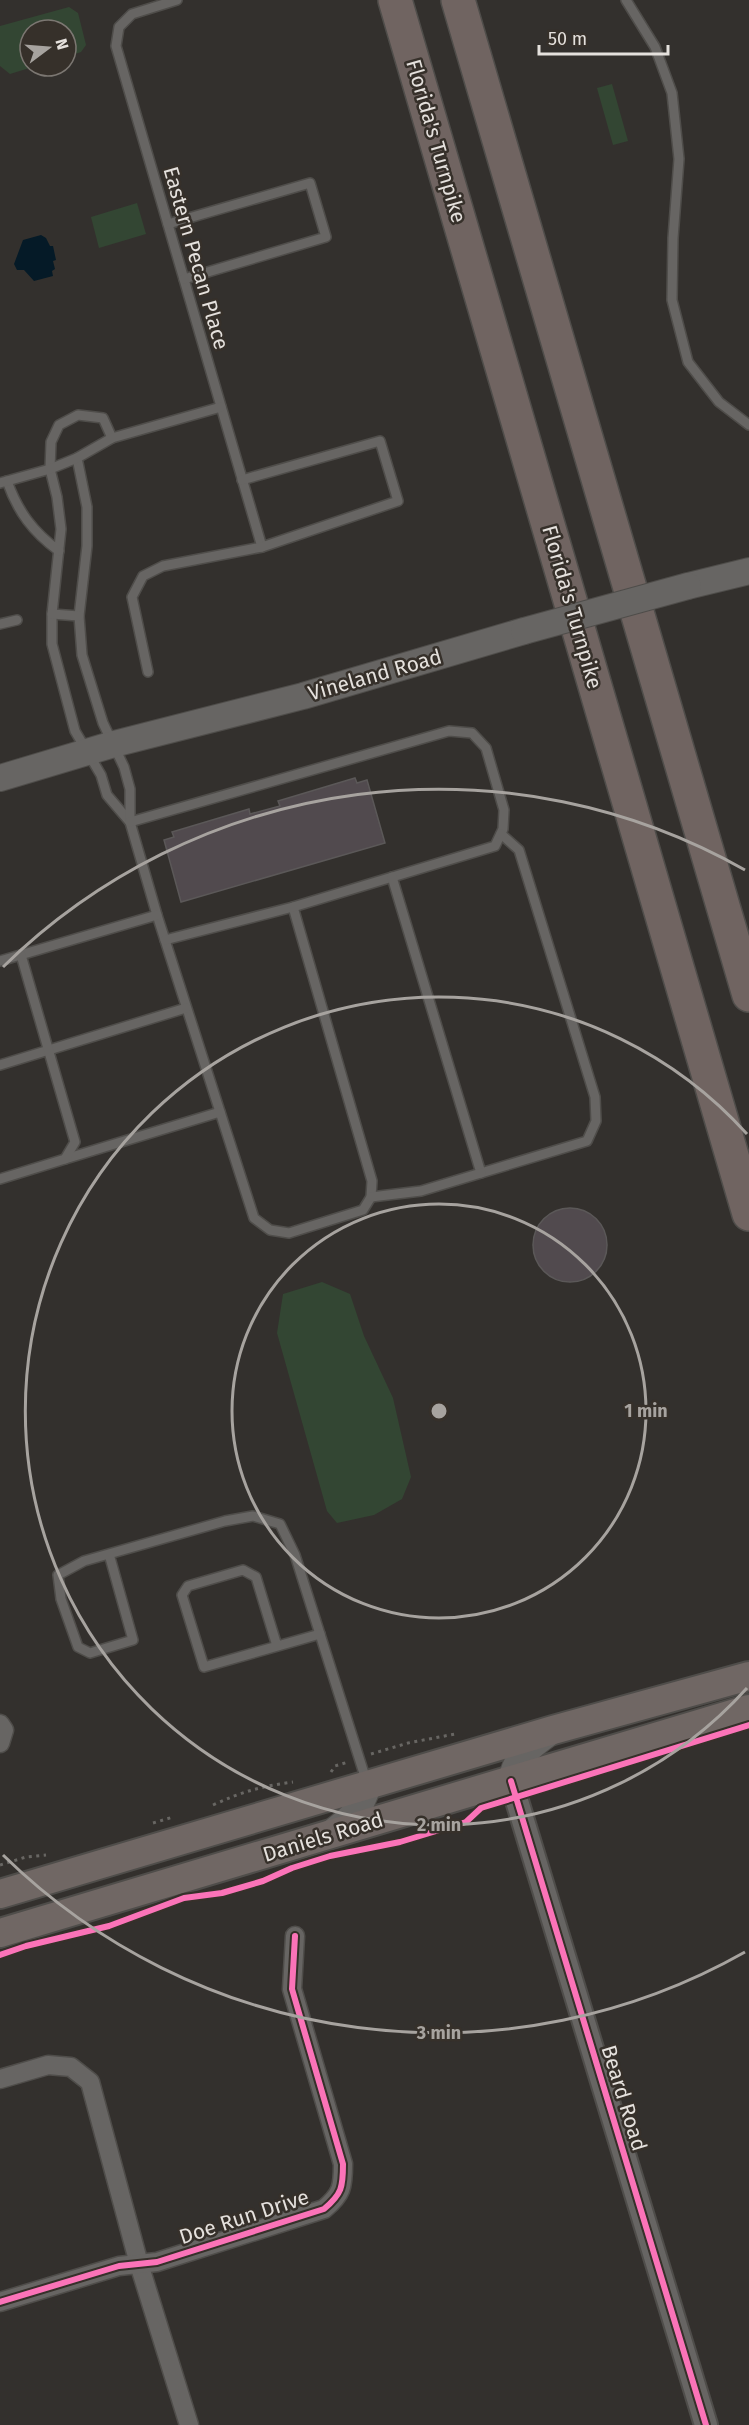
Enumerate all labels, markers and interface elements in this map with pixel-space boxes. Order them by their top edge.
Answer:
north arrow [18,18,78,78]
scale bar [539,18,668,56]
text: 50 m [548,28,587,50]
text: N [51,36,73,52]
street label: Florida's Turnpike [400,56,472,226]
street label: Eastern Pecan Place [157,163,235,353]
street label: Florida's Turnpike [536,522,608,692]
street label: Vineland Road [305,644,445,706]
text: 1 min [624,1400,668,1422]
centre of rings [429,1401,449,1421]
street label: Daniels Road [260,1806,386,1868]
text: 2 min [417,1814,461,1836]
text: 3 min [416,2022,461,2044]
street label: Beard Road [596,2042,652,2154]
street label: Doe Run Drive [176,2184,312,2250]

